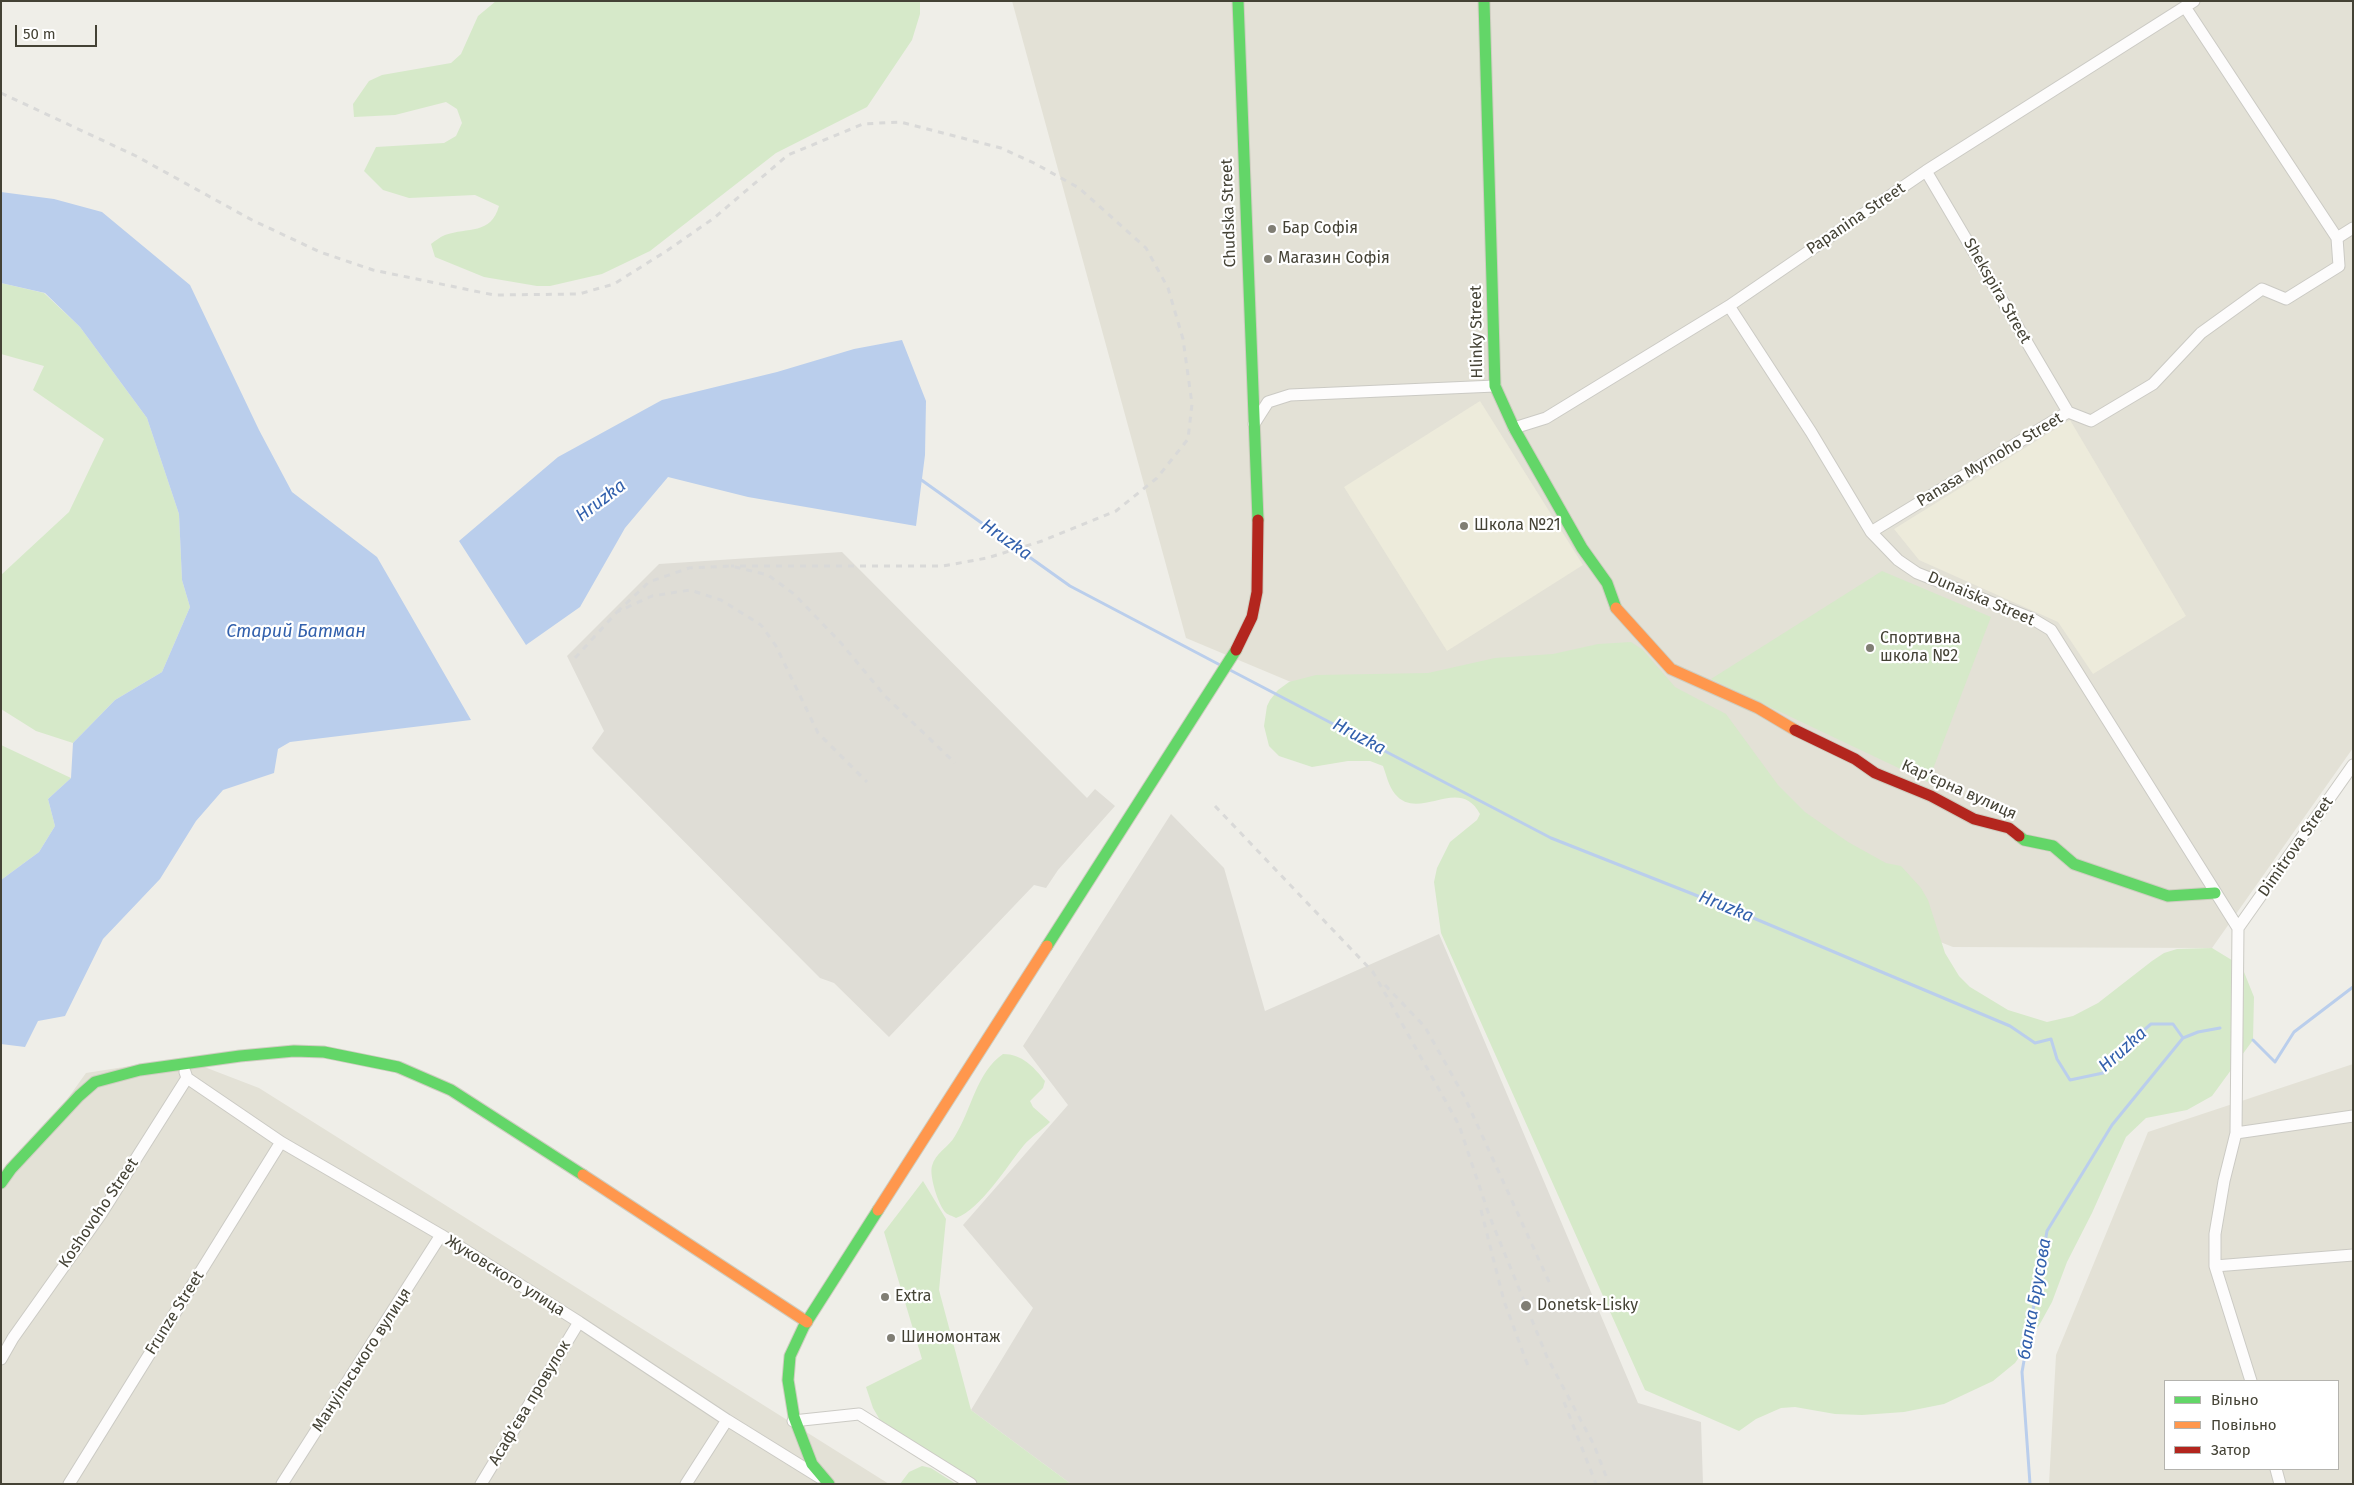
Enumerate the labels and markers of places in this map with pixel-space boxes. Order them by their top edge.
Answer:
place label: Бар Софія [1282,219,1358,239]
marker: Бар Софія [1266,223,1278,235]
place label: Магазин Софія [1278,249,1390,269]
marker: Магазин Софія [1262,253,1274,265]
place label: Школа №21 [1474,516,1561,536]
marker: Школа №21 [1458,520,1470,532]
place label: Спортивна школа №2 [1880,629,1961,667]
marker: Спортивна школа №2 [1864,642,1876,654]
place label: Extra [895,1287,931,1307]
marker: Extra [879,1291,891,1303]
place label: Donetsk-Lisky [1537,1296,1638,1316]
marker: Donetsk-Lisky [1519,1299,1533,1313]
place label: Шиномонтаж [901,1328,1001,1348]
marker: Шиномонтаж [885,1332,897,1344]

